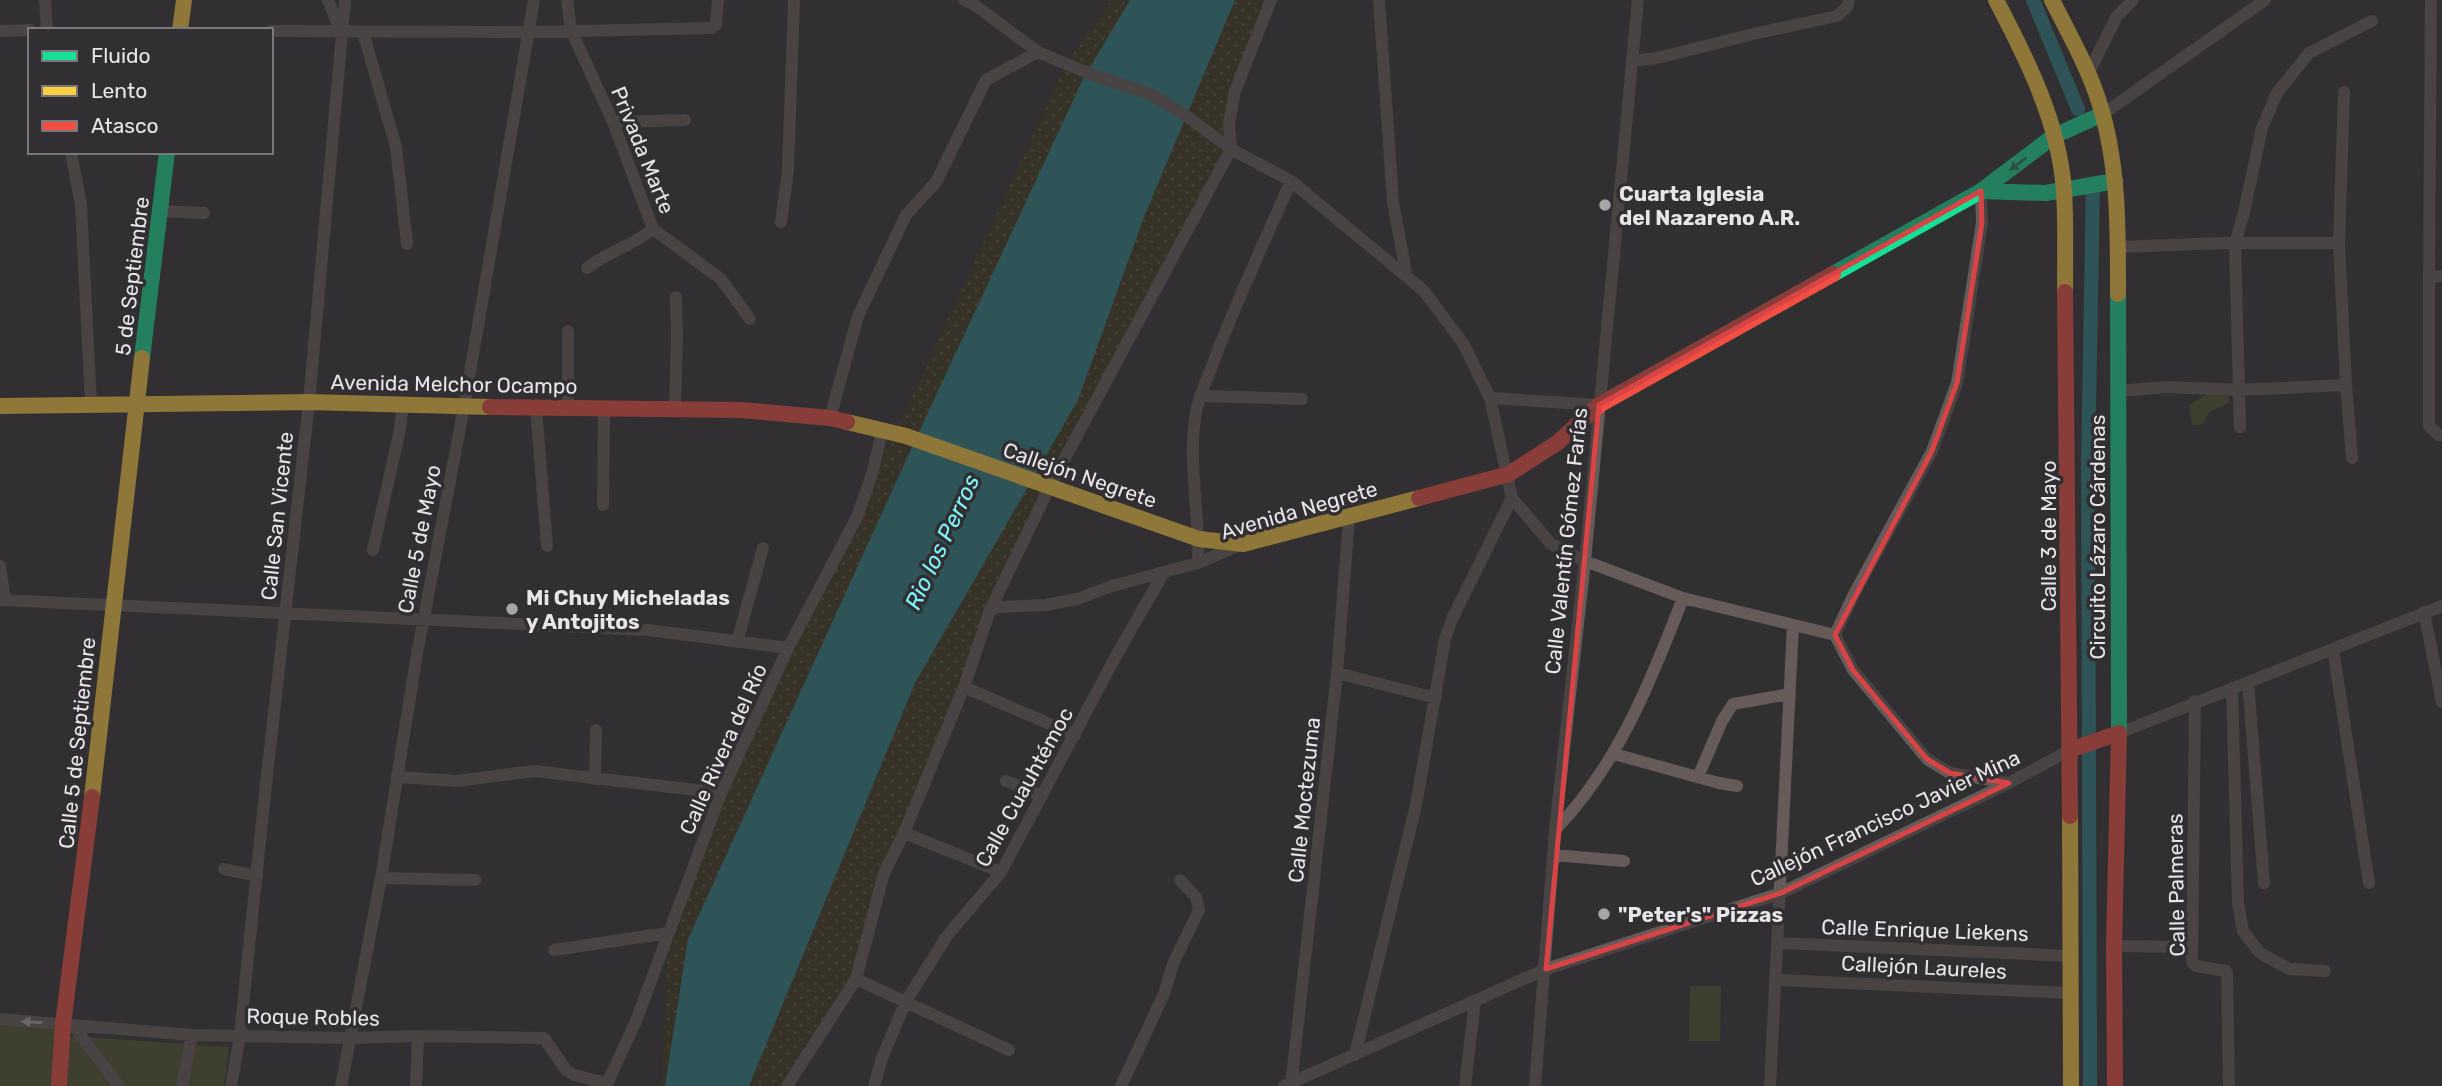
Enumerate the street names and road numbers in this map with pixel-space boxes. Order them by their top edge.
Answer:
street label: Privada Marte [606,83,680,217]
street label: 5 de Septiembre [110,195,154,357]
street label: Avenida Melchor Ocampo [330,369,578,399]
street label: Calle Valentín Gómez Farías [1540,406,1592,676]
street label: Circuito Lázaro Cárdenas [2085,415,2110,659]
street label: Calle San Vicente [256,431,298,601]
street label: Callejón Negrete [1000,437,1160,513]
street label: Calle 3 de Mayo [2036,460,2061,612]
street label: Calle 5 de Mayo [392,462,446,616]
street label: Avenida Negrete [1218,476,1380,544]
street label: Calle 5 de Septiembre [53,636,101,850]
street label: Calle Rivera del Río [674,660,772,838]
street label: Calle Cuauhtémoc [970,703,1078,871]
street label: Calle Moctezuma [1283,716,1325,884]
street label: Callejón Francisco Javier Mina [1746,744,2024,892]
street label: Calle Palmeras [2162,813,2190,957]
street label: Calle Enrique Liekens [1821,914,2029,946]
street label: Callejón Laureles [1840,950,2008,984]
street label: Roque Robles [246,1003,380,1031]

